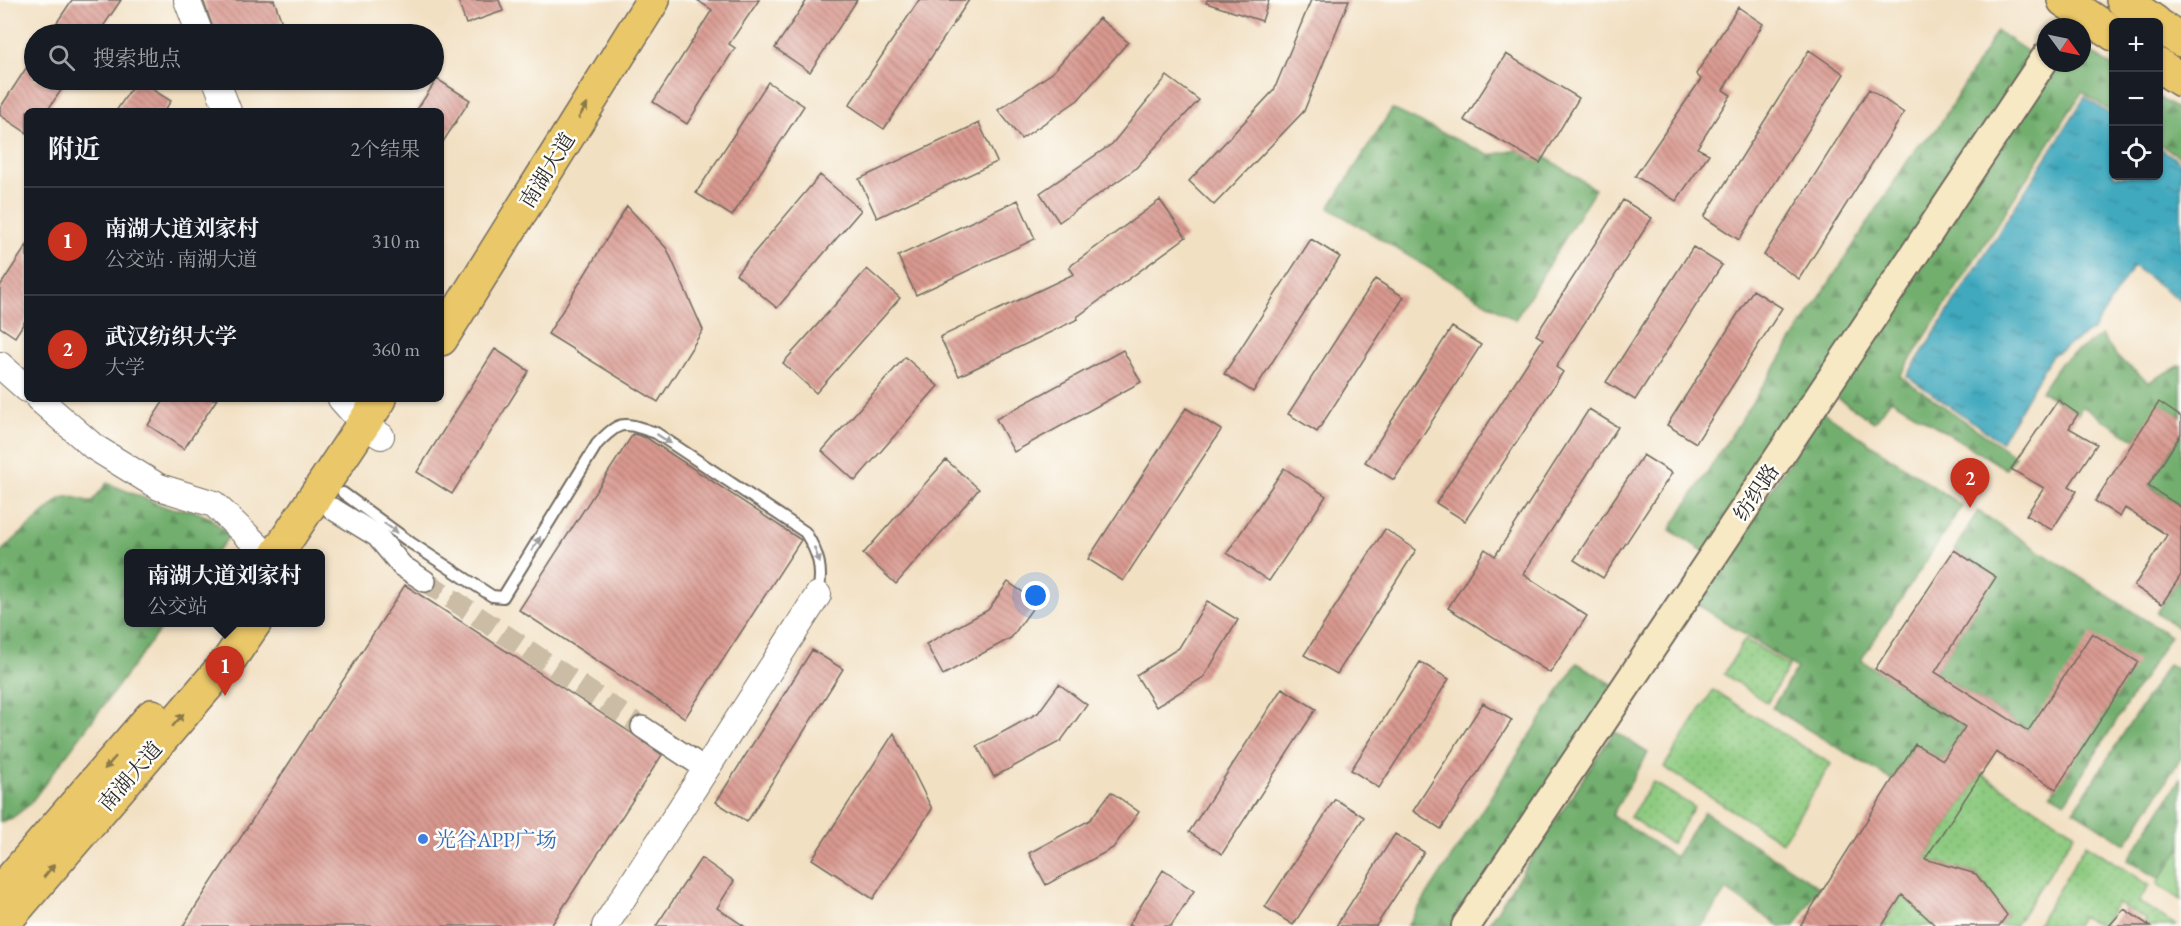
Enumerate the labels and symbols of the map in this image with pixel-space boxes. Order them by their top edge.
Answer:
north arrow [2037,18,2091,72]
one-way arrow [578,103,589,120]
street label: 南湖大道 [513,127,581,213]
one-way arrow [656,433,672,444]
street label: 纺织路 [1727,458,1785,526]
pin: 2 [1950,458,1990,508]
one-way arrow [382,522,398,534]
one-way arrow [530,536,541,552]
one-way arrow [812,546,822,564]
your location [1021,581,1050,610]
pin: 1 [206,646,244,696]
one-way arrow [171,713,184,728]
street label: 南湖大道 [92,735,168,817]
one-way arrow [104,755,117,770]
place label: 光谷APP广场 [435,826,557,853]
marker: 光谷APP广场 [416,832,430,846]
one-way arrow [42,863,55,879]

